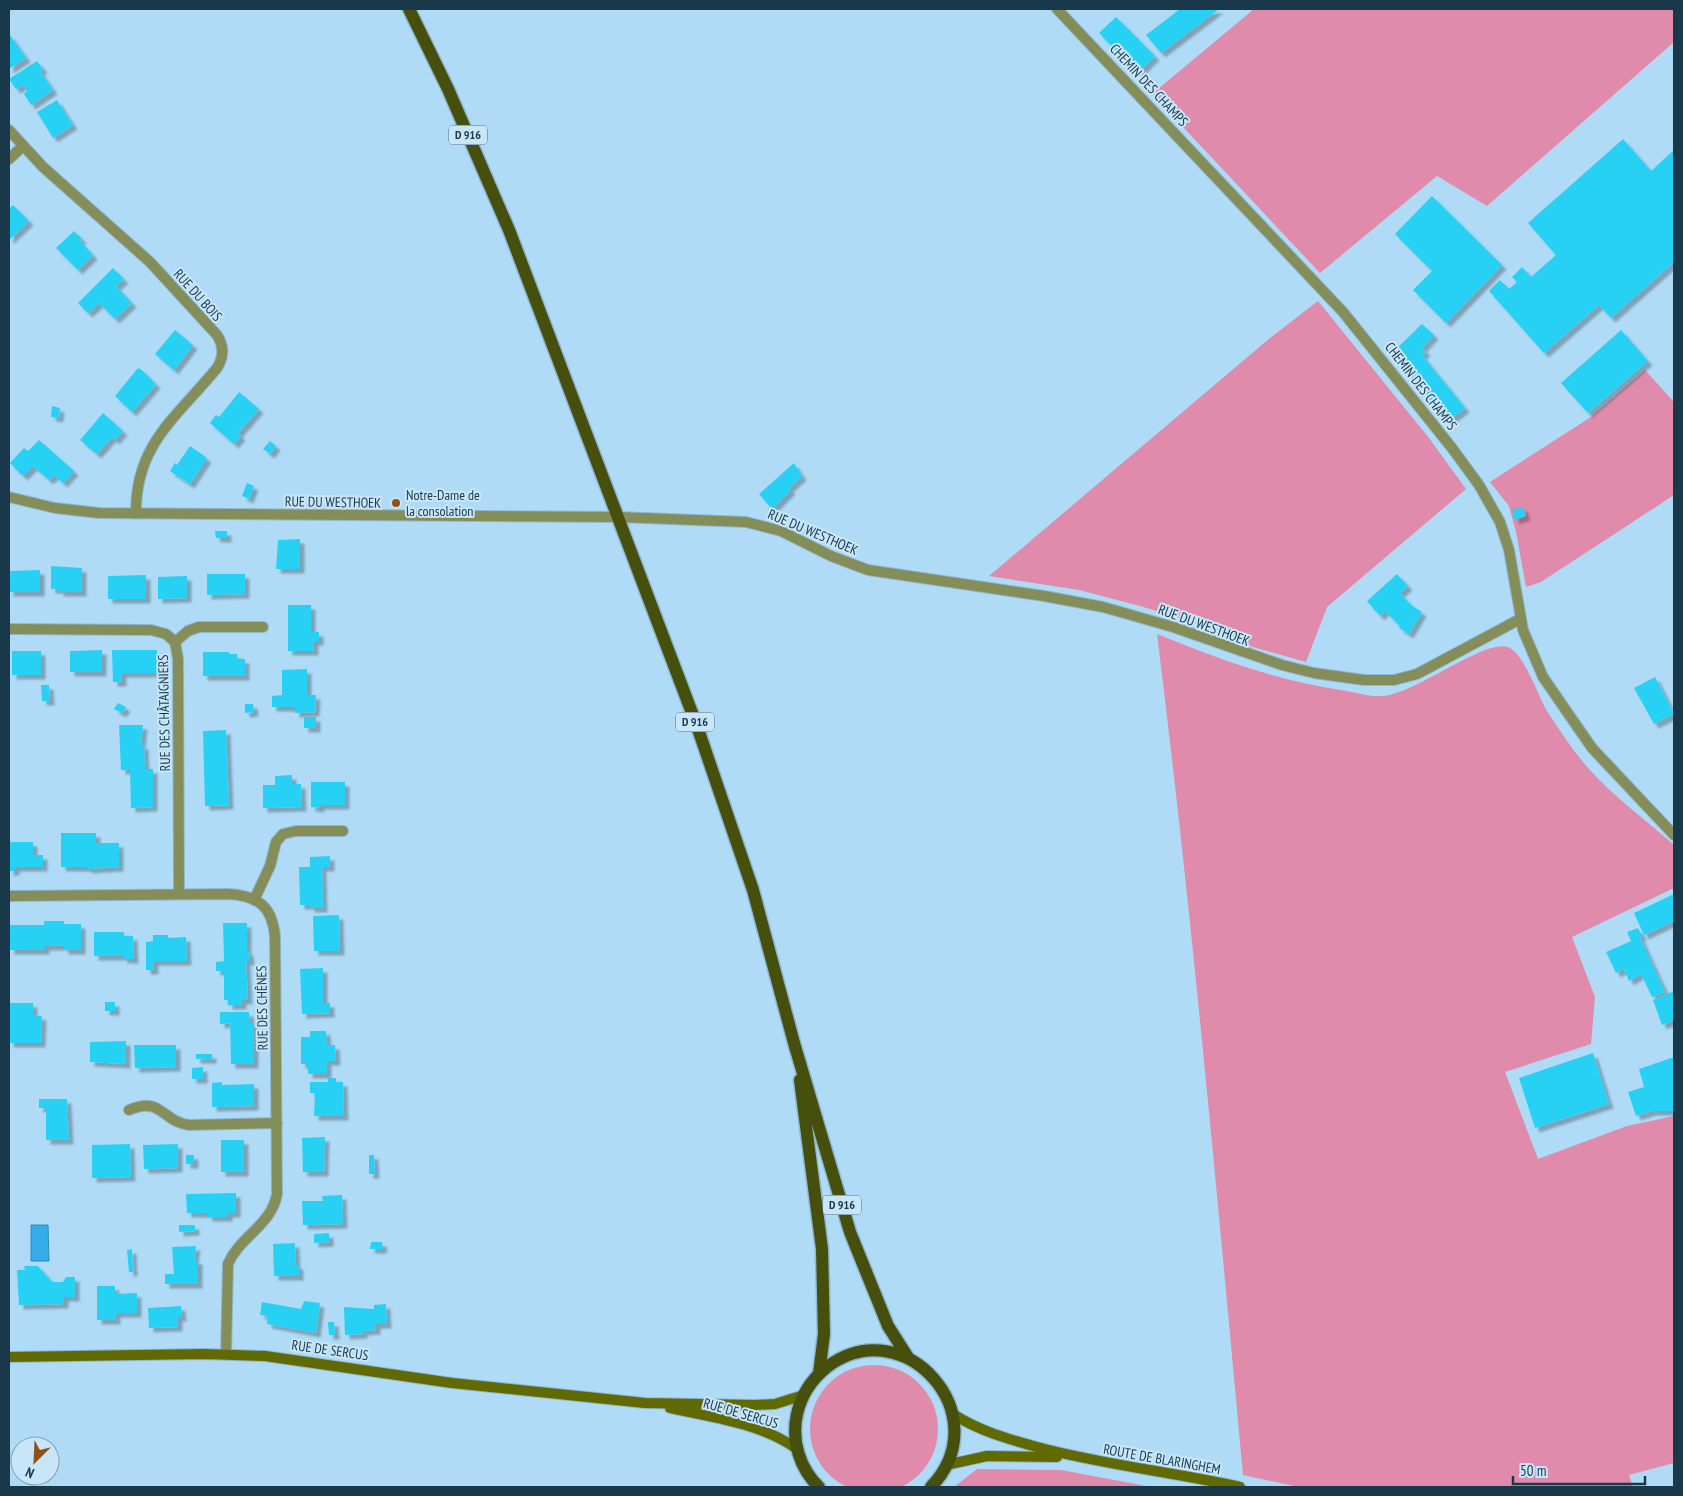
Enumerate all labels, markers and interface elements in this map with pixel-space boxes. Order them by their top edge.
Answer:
street label: CHEMIN DES CHAMPS [1106,40,1192,130]
road number: D 916 [449,126,487,144]
street label: RUE DU BOIS [170,265,226,325]
street label: CHEMIN DES CHAMPS [1381,338,1461,434]
place label: Notre-Dame de la consolation [406,486,480,520]
street label: RUE DU WESTHOEK [285,492,381,512]
marker: Notre-Dame de la consolation [390,497,402,509]
street label: RUE DU WESTHOEK [765,505,861,559]
street label: RUE DU WESTHOEK [1156,600,1252,650]
street label: RUE DES CHÂTAIGNIERS [154,654,174,772]
road number: D 916 [676,712,714,732]
street label: RUE DES CHÊNES [252,965,272,1051]
road number: D 916 [823,1196,861,1214]
street label: RUE DE SERCUS [290,1336,370,1364]
street label: RUE DE SERCUS [701,1394,781,1432]
north arrow [10,1436,60,1486]
street label: ROUTE DE BLARINGHEM [1102,1440,1222,1478]
scale bar [1513,1454,1646,1486]
text: 50 m [1520,1461,1546,1480]
text: N [23,1463,37,1483]

